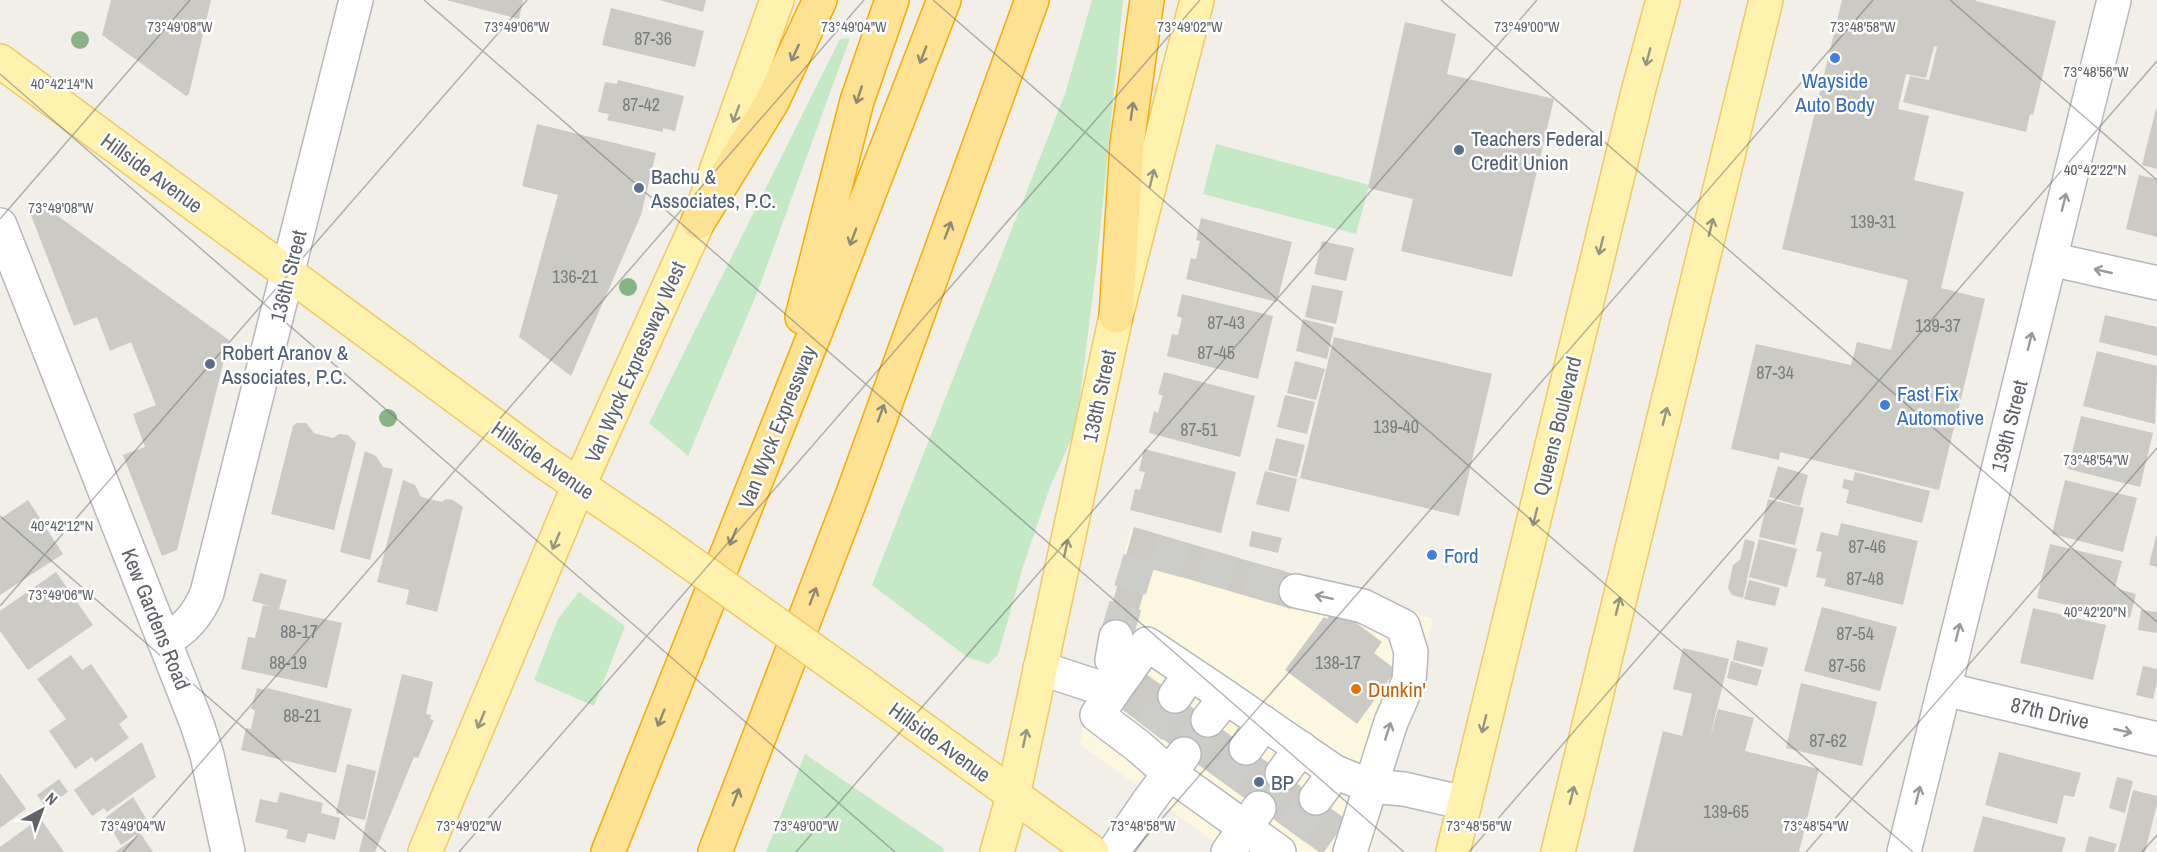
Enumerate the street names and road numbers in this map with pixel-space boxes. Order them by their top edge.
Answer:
street label: Hillside Avenue [95,126,209,220]
street label: 136th Street [263,227,313,325]
street label: Van Wyck Expressway West [578,257,693,467]
street label: Van Wyck Expressway [731,341,823,513]
street label: 138th Street [1075,347,1123,445]
street label: Queens Boulevard [1526,353,1588,499]
street label: 139th Street [1984,377,2034,475]
street label: Hillside Avenue [486,414,600,506]
street label: Kew Gardens Road [114,544,198,694]
street label: 87th Drive [2008,690,2092,736]
street label: Hillside Avenue [883,695,997,789]

